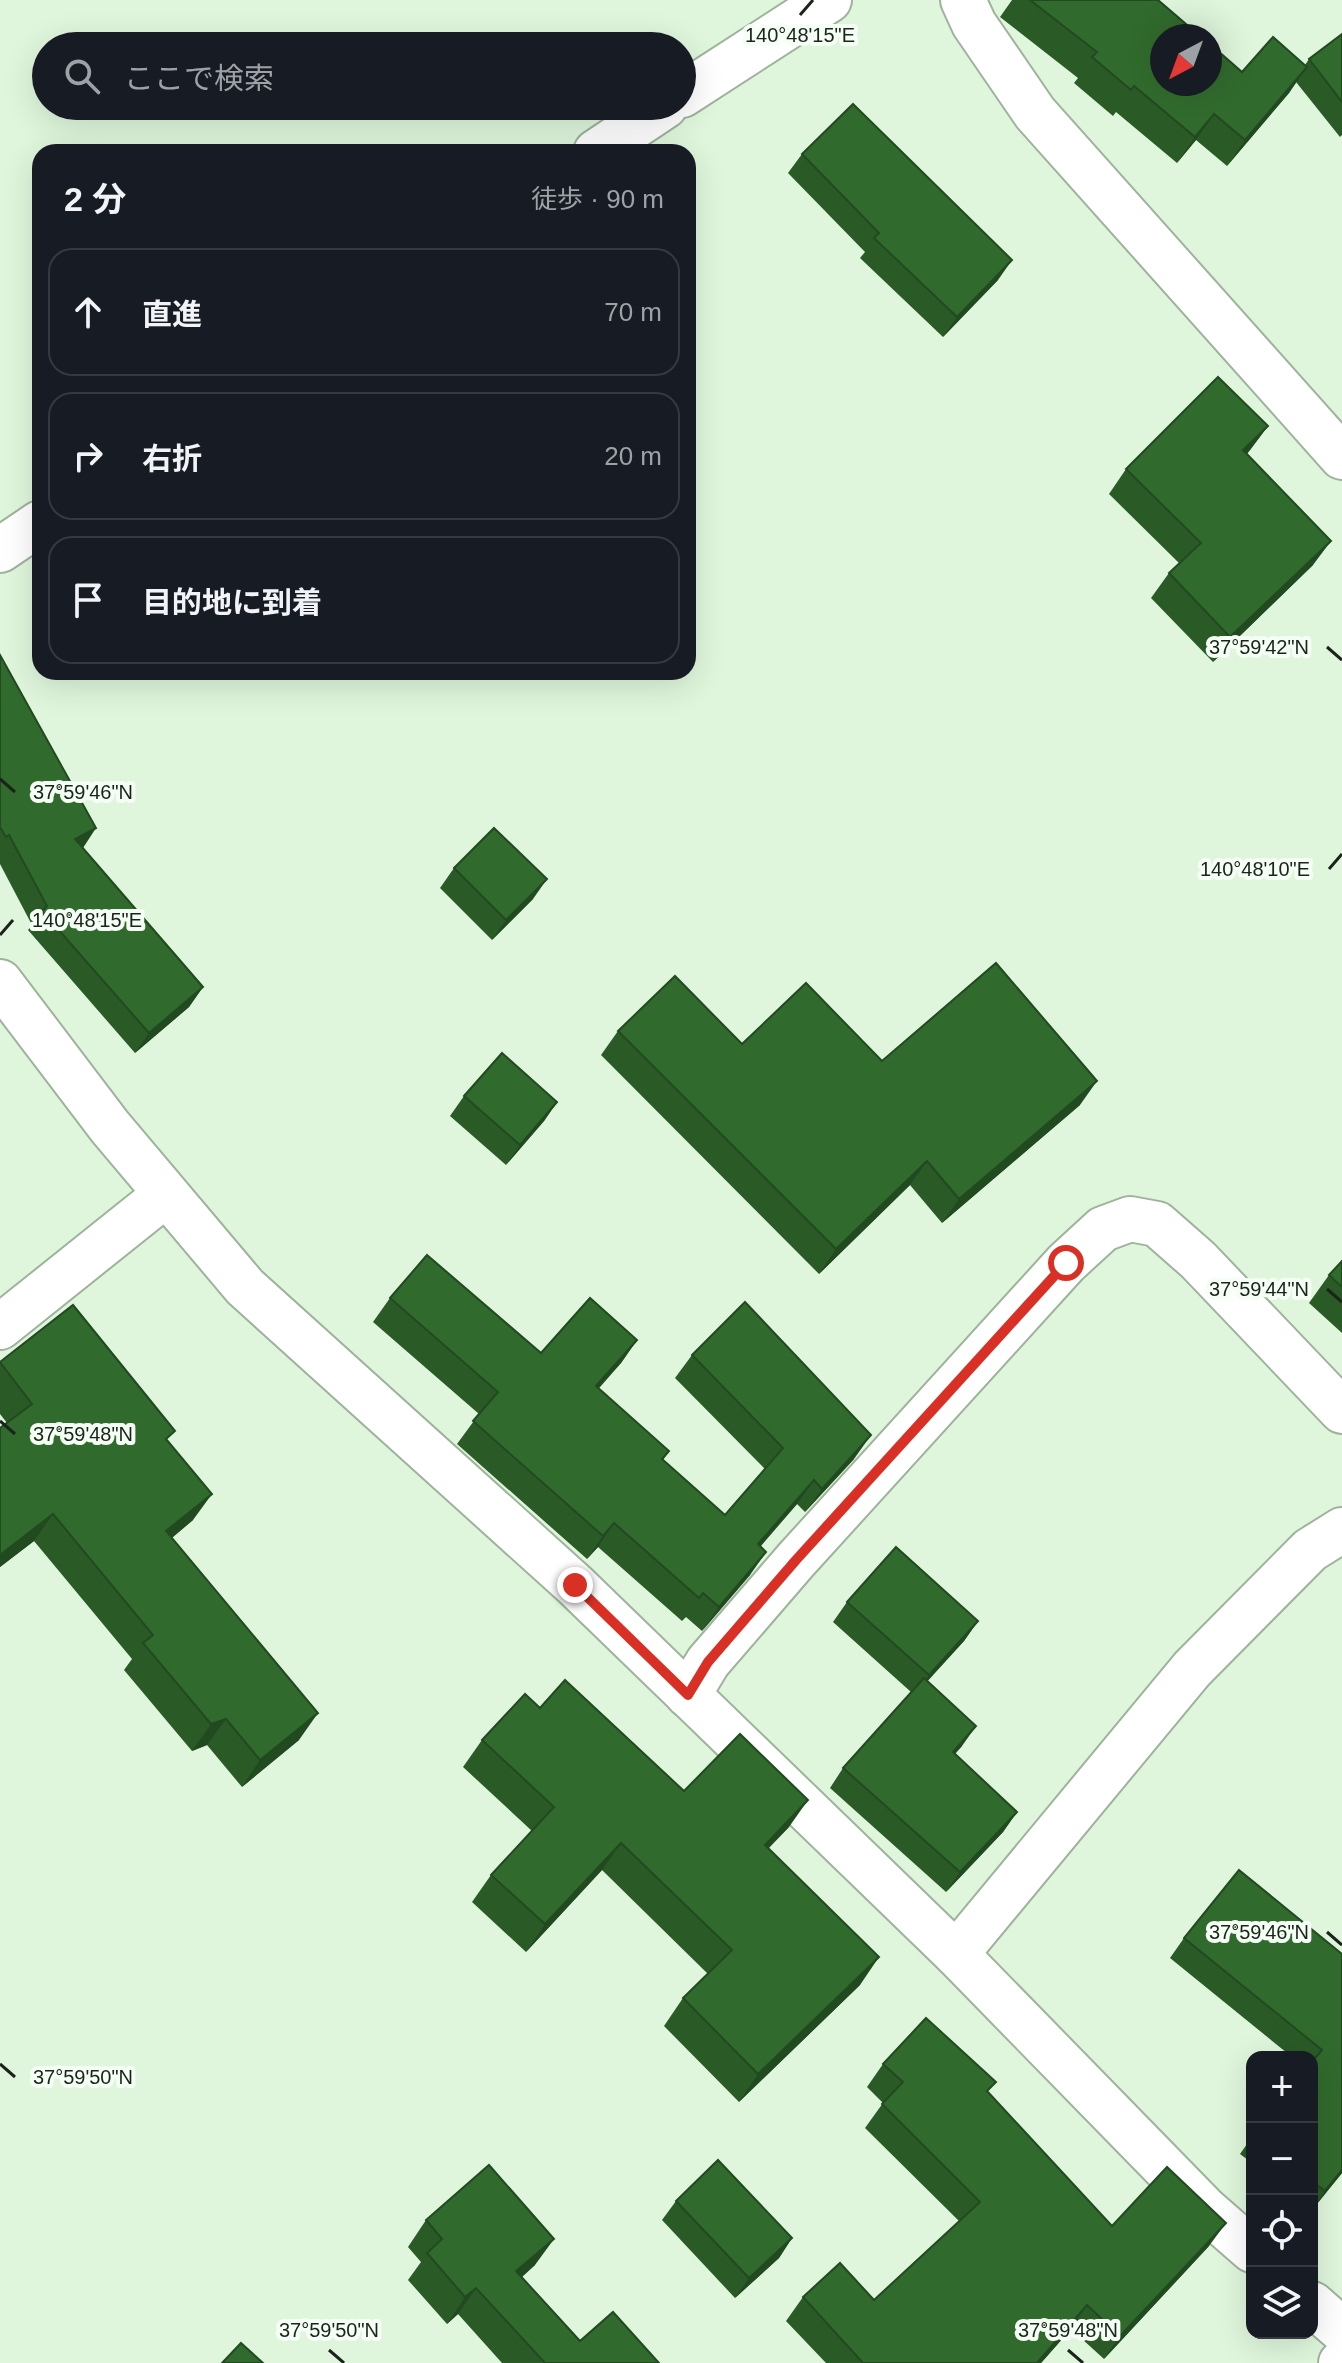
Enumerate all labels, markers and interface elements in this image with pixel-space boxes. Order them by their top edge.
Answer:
text: 140°48'15"E [745,24,855,46]
north arrow [1150,24,1222,96]
search box [32,32,696,120]
icon: search [60,54,104,98]
text: ここで検索 [124,62,274,95]
text: 2 分 [64,180,126,218]
text: 徒歩 · 90 m [531,184,664,214]
icon: ahead [66,290,110,334]
text: 70 m [604,297,662,327]
text: 直進 [142,298,202,331]
icon: right [66,434,110,478]
text: 20 m [604,441,662,471]
text: 右折 [142,442,202,475]
icon: arrive [66,578,110,622]
text: 目的地に到着 [142,586,322,619]
text: 37°59'42"N [1209,636,1309,658]
text: 37°59'46"N [33,781,133,803]
text: 140°48'10"E [1200,858,1310,880]
text: 140°48'15"E [32,909,142,931]
route start [1048,1245,1084,1281]
text: 37°59'44"N [1209,1278,1309,1300]
text: 37°59'48"N [33,1423,133,1445]
route end [557,1567,593,1603]
text: 37°59'46"N [1209,1921,1309,1943]
map controls [1246,2051,1318,2339]
button: + [1246,2051,1318,2123]
text: 37°59'50"N [33,2066,133,2088]
button: − [1246,2123,1318,2195]
button: locate [1246,2195,1318,2267]
button: layers [1246,2267,1318,2339]
text: 37°59'50"N [279,2319,379,2341]
text: 37°59'48"N [1018,2319,1118,2341]

